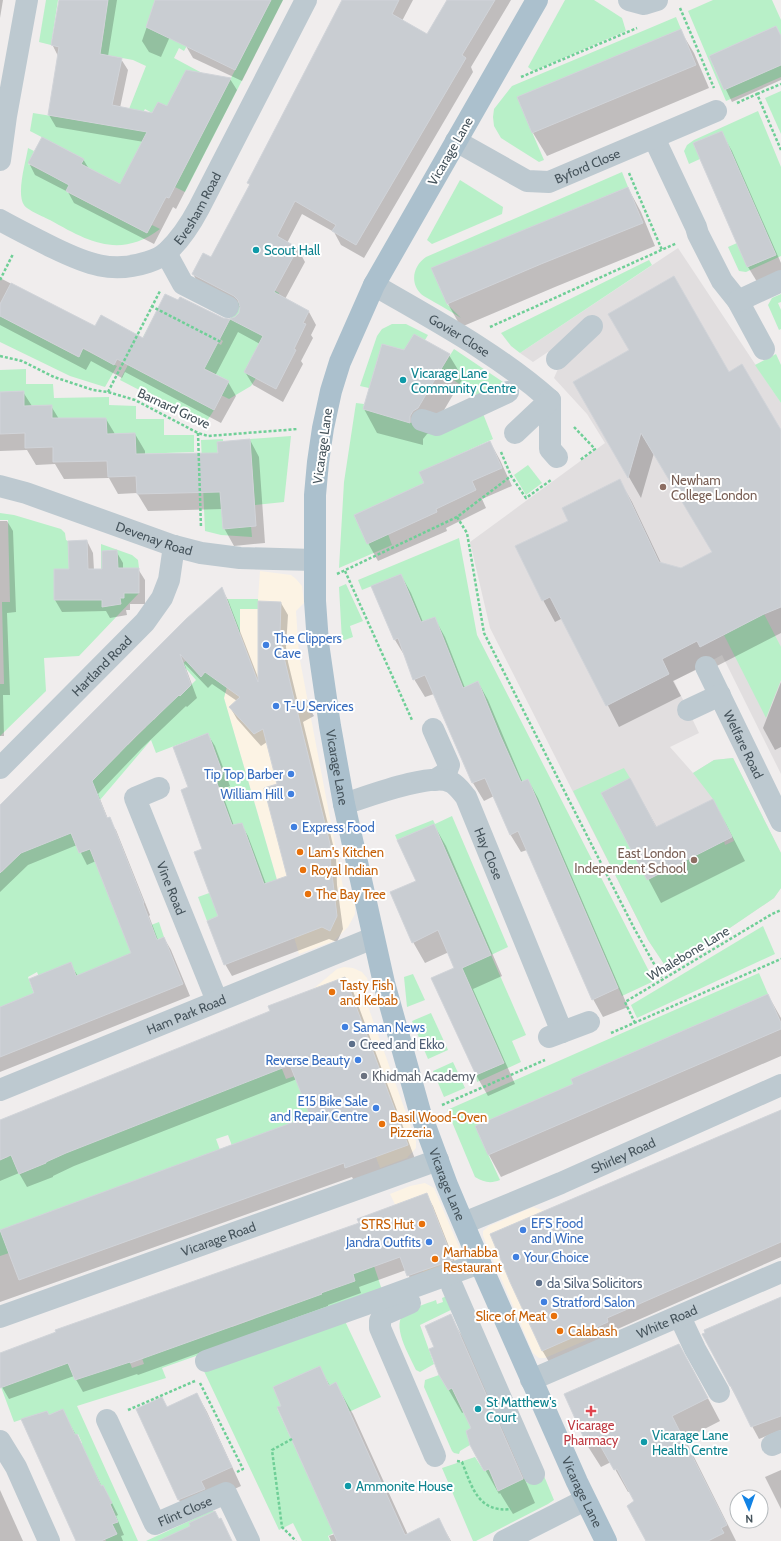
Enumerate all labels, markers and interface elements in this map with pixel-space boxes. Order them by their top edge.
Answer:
street label: Vicarage Lane [424,114,476,188]
street label: Byford Close [552,145,623,187]
street label: Evesham Road [170,169,224,248]
place label: Scout Hall [264,242,320,258]
marker: Scout Hall [251,245,261,255]
street label: Govier Close [426,310,493,360]
place label: Vicarage Lane Community Centre [411,365,516,396]
marker: Vicarage Lane Community Centre [398,375,408,385]
street label: Barnard Grove [135,384,213,432]
street label: Vicarage Lane [309,407,335,485]
place label: Newham College London [671,472,757,503]
marker: Newham College London [658,482,668,492]
street label: Devenay Road [114,518,194,558]
place label: The Clippers Cave [274,630,343,661]
street label: Hartland Road [68,632,135,699]
marker: The Clippers Cave [261,640,271,650]
place label: T-U Services [284,698,354,714]
marker: T-U Services [271,701,281,711]
street label: Welfare Road [720,708,767,781]
street label: Vicarage Lane [323,728,352,807]
place label: Tip Top Barber [204,766,284,782]
marker: Tip Top Barber [286,769,296,779]
place label: William Hill [221,786,283,802]
marker: William Hill [286,789,296,799]
place label: Express Food [302,819,375,835]
marker: Express Food [289,822,299,832]
street label: Hay Close [471,825,507,882]
place label: Lam's Kitchen [308,844,384,860]
place label: East London Independent School [574,845,686,876]
marker: Lam's Kitchen [295,847,305,857]
marker: East London Independent School [689,855,699,865]
street label: Vine Road [153,859,189,917]
place label: Royal Indian [311,862,378,878]
marker: Royal Indian [298,865,308,875]
place label: The Bay Tree [316,886,386,902]
marker: The Bay Tree [303,889,313,899]
street label: Whalebone Lane [644,922,732,984]
place label: Tasty Fish and Kebab [340,977,398,1008]
marker: Tasty Fish and Kebab [327,987,337,997]
street label: Ham Park Road [144,991,228,1037]
place label: Saman News [353,1019,426,1035]
marker: Saman News [340,1022,350,1032]
place label: Creed and Ekko [360,1036,445,1052]
marker: Creed and Ekko [347,1039,357,1049]
place label: Reverse Beauty [265,1052,350,1068]
marker: Reverse Beauty [353,1055,363,1065]
place label: Khidmah Academy [372,1068,476,1084]
marker: Khidmah Academy [359,1071,369,1081]
place label: E15 Bike Sale and Repair Centre [270,1093,368,1124]
marker: E15 Bike Sale and Repair Centre [371,1103,381,1113]
place label: Basil Wood-Oven Pizzeria [390,1109,487,1140]
marker: Basil Wood-Oven Pizzeria [377,1119,387,1129]
street label: Shirley Road [589,1134,658,1177]
street label: Vicarage Lane [426,1146,469,1223]
place label: EFS Food and Wine [531,1215,584,1246]
place label: STRS Hut [361,1216,415,1232]
street label: Vicarage Road [179,1218,258,1259]
marker: STRS Hut [417,1219,427,1229]
marker: EFS Food and Wine [518,1225,528,1235]
place label: Jandra Outfits [345,1234,422,1250]
marker: Jandra Outfits [424,1237,434,1247]
place label: Marhabba Restaurant [443,1244,502,1275]
place label: Your Choice [523,1249,589,1265]
marker: Your Choice [511,1252,521,1262]
marker: Marhabba Restaurant [430,1254,440,1264]
place label: da Silva Solicitors [547,1275,643,1291]
marker: da Silva Solicitors [534,1278,544,1288]
place label: Stratford Salon [552,1294,635,1310]
marker: Stratford Salon [539,1297,549,1307]
street label: White Road [634,1301,700,1341]
place label: Slice of Meat [475,1308,547,1324]
marker: Slice of Meat [549,1311,559,1321]
place label: Calabash [568,1323,617,1339]
marker: Calabash [555,1326,565,1336]
place label: St Matthew's Court [486,1394,557,1425]
marker: St Matthew's Court [473,1404,483,1414]
marker: Vicarage Pharmacy [586,1406,596,1416]
place label: Vicarage Pharmacy [564,1417,619,1448]
place label: Vicarage Lane Health Centre [652,1427,729,1458]
marker: Vicarage Lane Health Centre [639,1437,649,1447]
street label: Vicarage Lane [559,1454,606,1530]
place label: Ammonite House [356,1478,453,1494]
marker: Ammonite House [343,1481,353,1491]
north arrow [729,1489,769,1529]
street label: Flint Close [155,1492,215,1530]
text: N [745,1512,753,1526]

